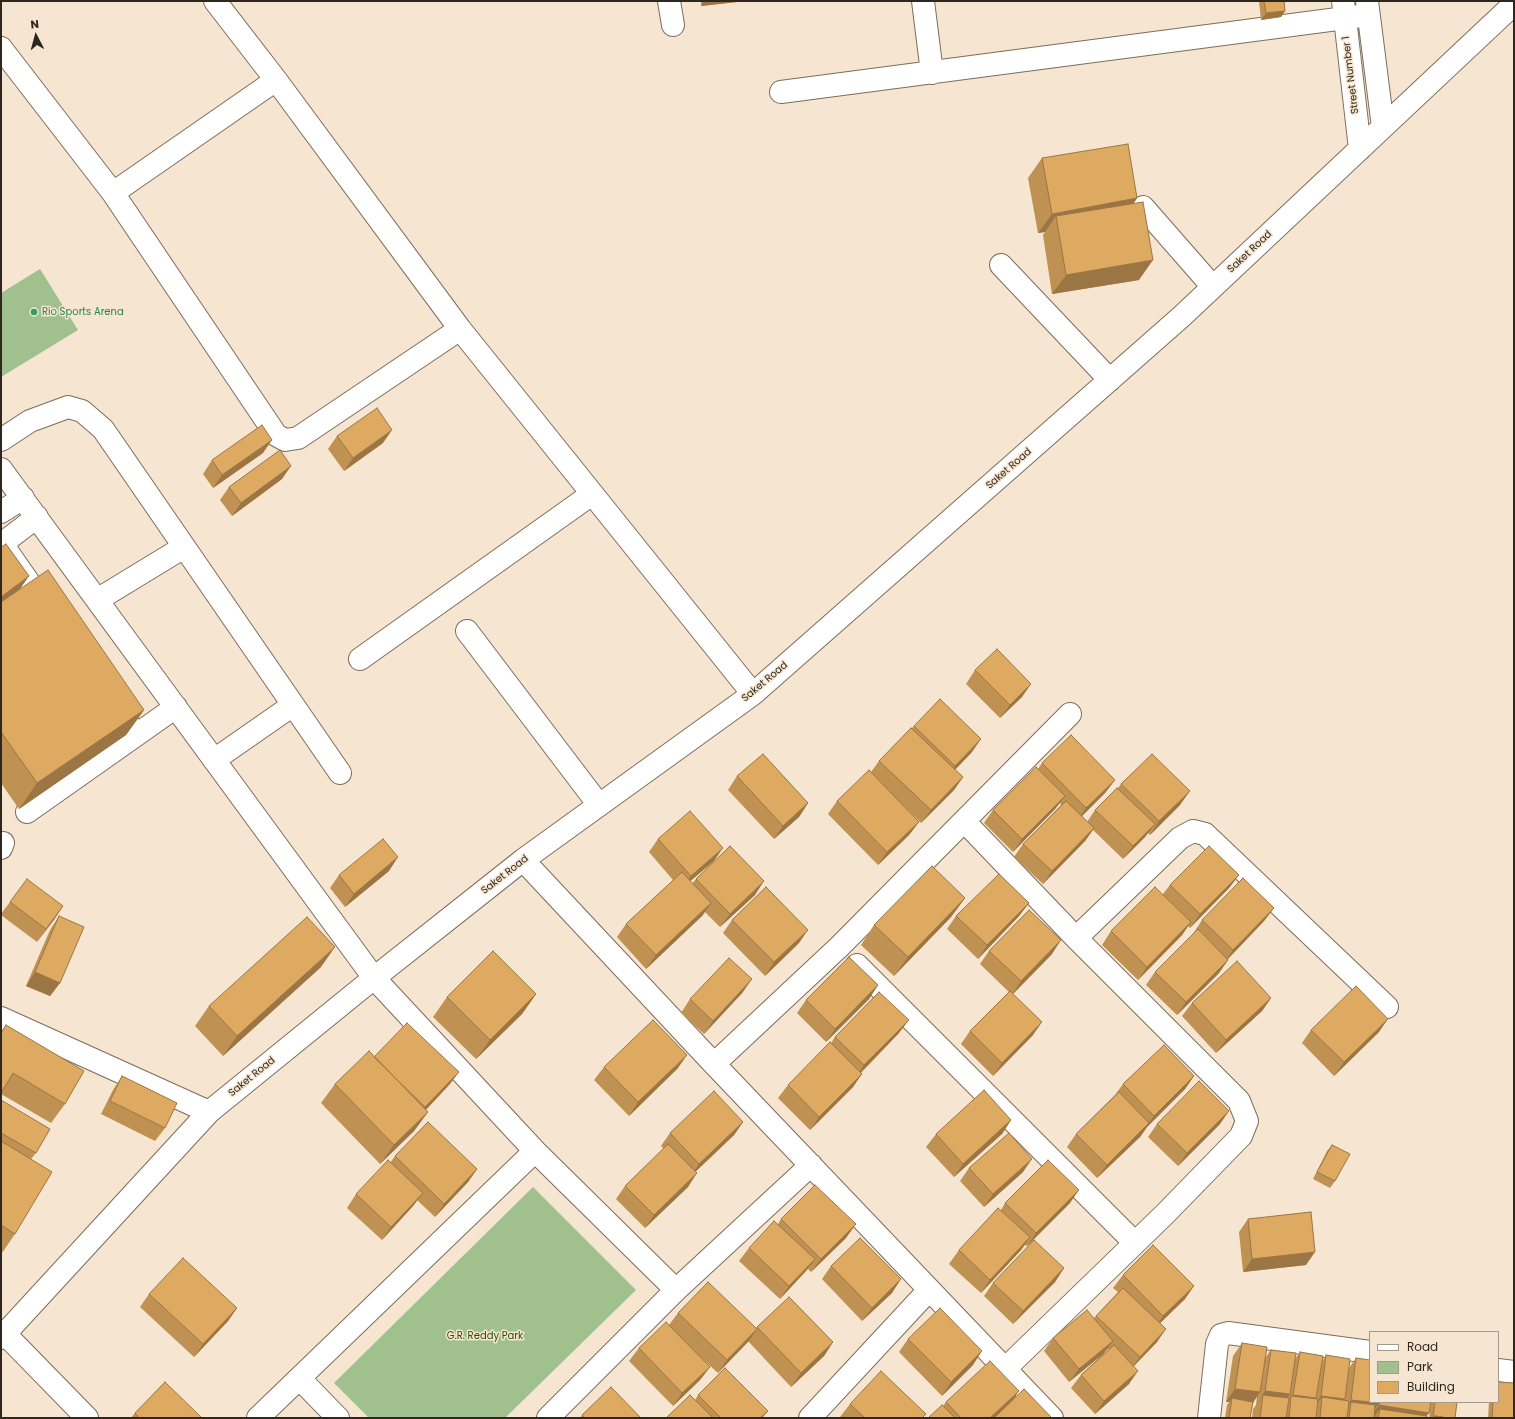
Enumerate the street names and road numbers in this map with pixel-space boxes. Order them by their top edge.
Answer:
street label: Street Number 1 [1340,35,1362,115]
street label: Saket Road [1225,228,1275,276]
street label: Saket Road [984,446,1034,492]
street label: Saket Road [740,659,790,705]
street label: Saket Road [479,853,531,897]
street label: Saket Road [226,1055,278,1099]

